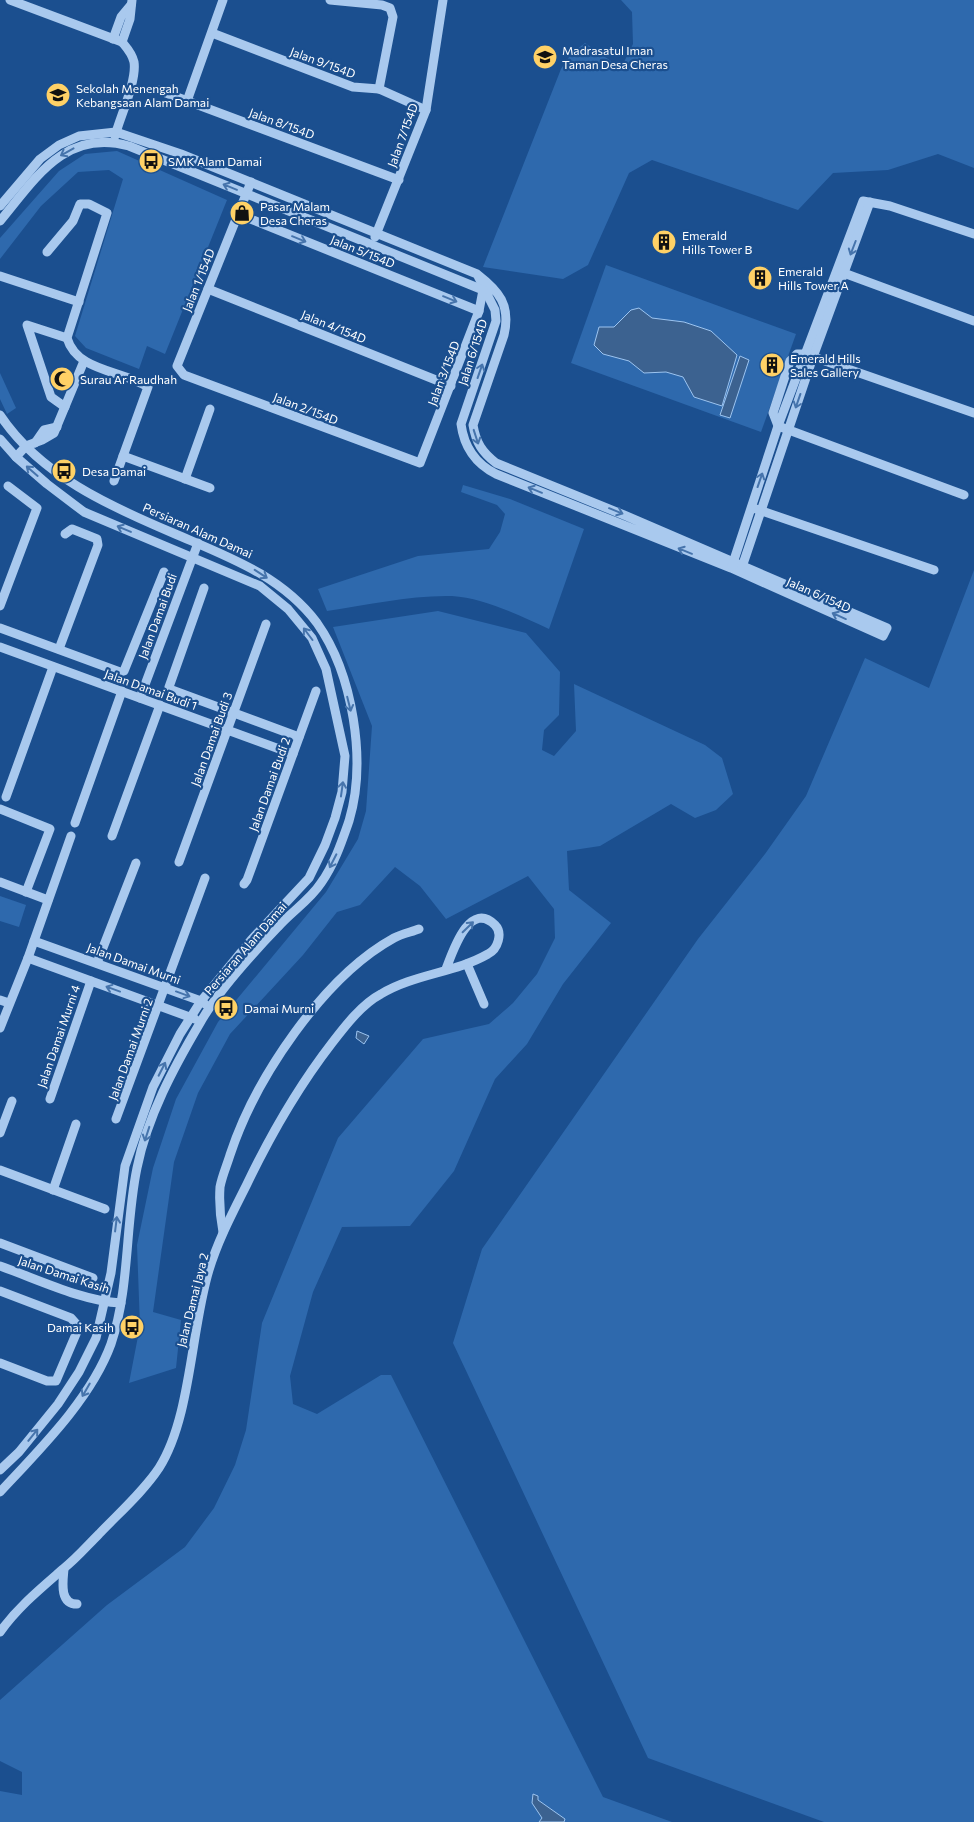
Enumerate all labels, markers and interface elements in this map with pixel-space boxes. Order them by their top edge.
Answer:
place label: Madrasatul Iman Taman Desa Cheras [562,43,668,71]
street label: Jalan 9/154D [288,44,358,81]
school or university icon: Madrasatul Iman Taman Desa Cheras [532,44,558,70]
place label: Sekolah Menengah Kebangsaan Alam Damai [76,81,209,109]
school or university icon: Sekolah Menengah Kebangsaan Alam Damai [45,82,71,108]
street label: Jalan 7/154D [384,101,421,169]
street label: Jalan 8/154D [247,105,317,142]
one-way arrow [59,147,74,157]
bus stop icon: SMK Alam Damai [138,148,164,174]
place label: SMK Alam Damai [168,154,262,168]
one-way arrow [223,181,238,191]
place label: Pasar Malam Desa Cheras [260,199,330,227]
shop icon: Pasar Malam Desa Cheras [229,200,255,226]
place label: Emerald Hills Tower B [682,228,752,256]
building icon: Emerald Hills Tower B [651,229,677,255]
street label: Jalan 5/154D [328,232,397,271]
one-way arrow [291,235,306,244]
one-way arrow [848,240,858,255]
street label: Jalan 1/154D [179,246,218,314]
place label: Emerald Hills Tower A [778,264,849,292]
building icon: Emerald Hills Tower A [747,265,773,291]
one-way arrow [442,295,457,305]
street label: Jalan 4/154D [299,307,369,346]
street label: Jalan 6/154D [455,317,490,387]
street label: Jalan 3/154D [424,338,463,408]
place label: Emerald Hills Sales Gallery [790,351,861,379]
building icon: Emerald Hills Sales Gallery [759,352,785,378]
one-way arrow [475,363,485,379]
mosque icon: Surau Ar Raudhah [49,366,75,392]
place label: Surau Ar Raudhah [80,372,177,386]
street label: Jalan 2/154D [271,389,341,428]
one-way arrow [793,392,802,408]
one-way arrow [472,429,481,444]
bus stop icon: Desa Damai [51,458,77,484]
place label: Desa Damai [82,464,146,478]
one-way arrow [25,465,38,476]
one-way arrow [756,472,766,488]
one-way arrow [528,485,543,494]
street label: Persiaran Alam Damai [141,500,255,560]
one-way arrow [608,507,623,516]
one-way arrow [117,524,132,534]
one-way arrow [678,545,693,554]
one-way arrow [254,569,268,579]
street label: Jalan Damai Budi [135,571,180,661]
street label: Jalan 6/154D [784,574,853,615]
one-way arrow [832,611,847,621]
one-way arrow [302,628,313,641]
street label: Jalan Damai Budi 1 [102,666,199,713]
street label: Jalan Damai Budi 3 [187,690,236,788]
one-way arrow [345,695,355,711]
street label: Jalan Damai Budi 2 [246,735,294,833]
one-way arrow [337,782,347,798]
one-way arrow [328,854,338,869]
street label: Persiaran Alam Damai [201,899,289,997]
one-way arrow [461,921,474,933]
street label: Jalan Damai Murni [85,940,183,987]
street label: Jalan Damai Murni 4 [34,983,83,1090]
one-way arrow [106,984,121,993]
one-way arrow [175,990,190,999]
bus stop icon: Damai Murni [213,995,239,1021]
street label: Jalan Damai Murni 2 [105,996,156,1102]
place label: Damai Murni [244,1001,314,1015]
one-way arrow [158,1062,167,1077]
one-way arrow [142,1125,152,1141]
one-way arrow [111,1216,121,1232]
street label: Jalan Damai Jaya 2 [174,1251,212,1349]
street label: Jalan Damai Kasih [16,1253,111,1296]
bus stop icon: Damai Kasih [119,1314,145,1340]
place label: Damai Kasih [47,1320,114,1334]
one-way arrow [81,1382,91,1397]
one-way arrow [27,1428,39,1441]

